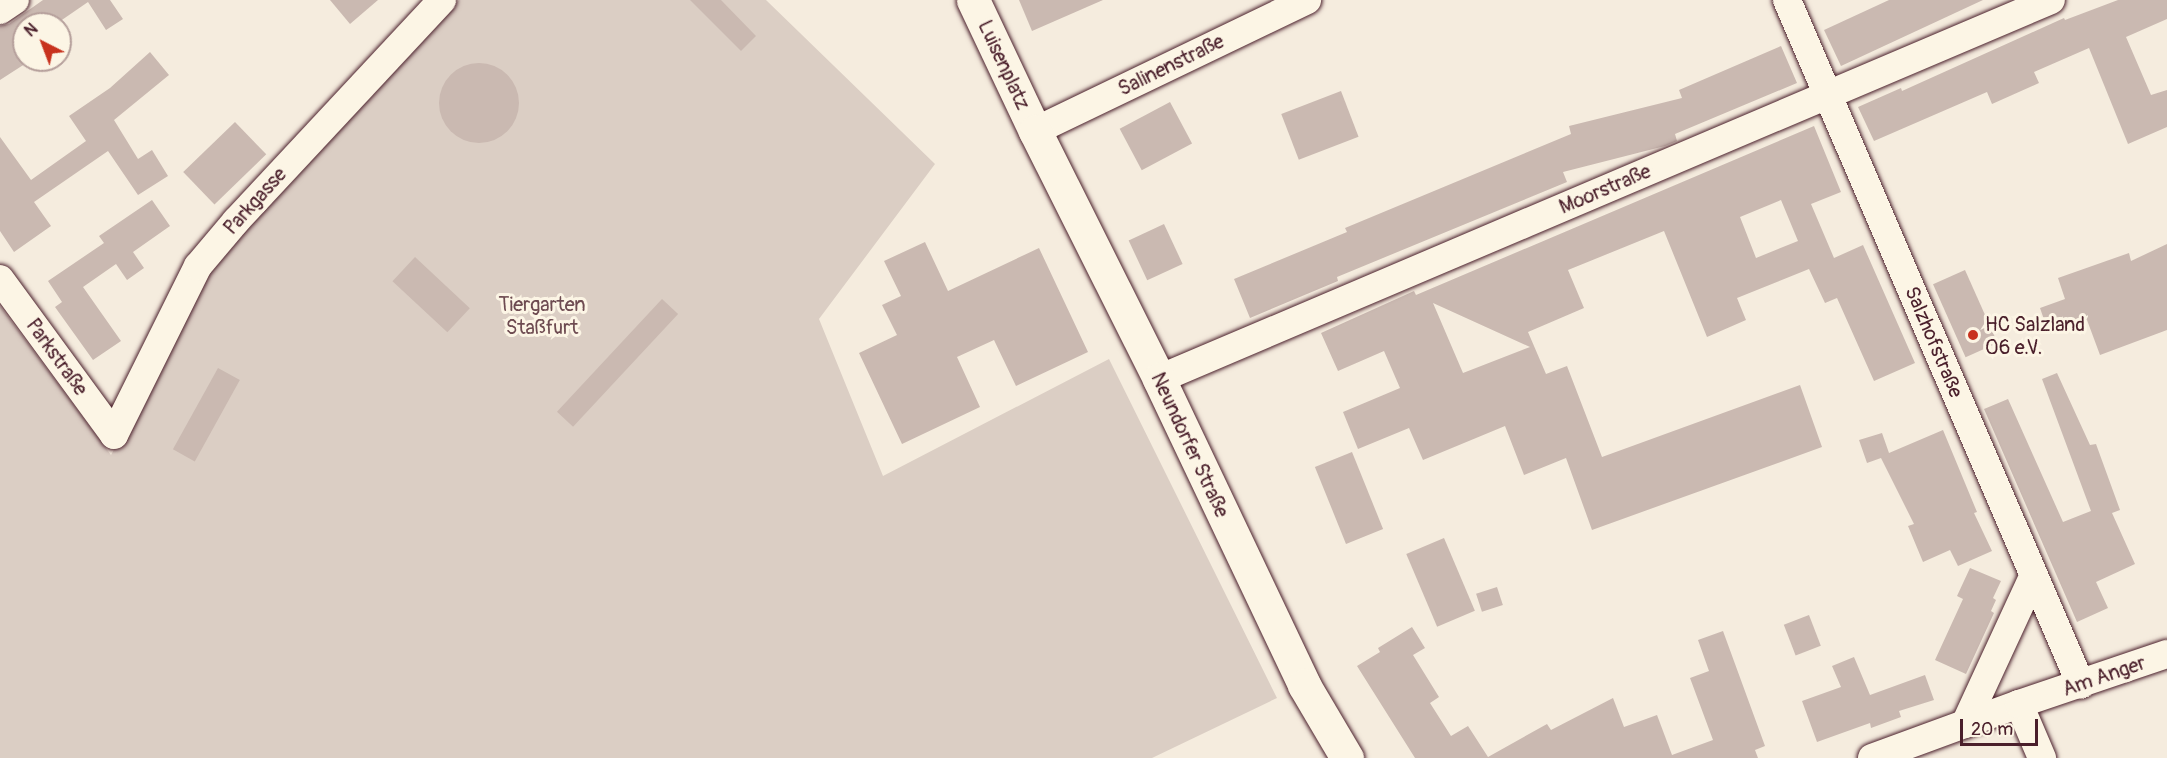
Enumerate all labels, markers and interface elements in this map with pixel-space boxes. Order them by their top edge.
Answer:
north arrow [12,12,72,72]
street label: Luisenplatz [973,16,1035,114]
text: N [21,19,42,41]
street label: Salinenstraße [1114,29,1228,101]
street label: Moorstraße [1556,159,1654,219]
street label: Parkgasse [219,162,291,240]
street label: Salzhofstraße [1900,283,1968,401]
park label: Tiergarten Staßfurt [499,293,585,340]
place label: HC Salzland 06 e.V. [1985,312,2085,359]
street label: Parkstraße [21,314,93,400]
marker: HC Salzland 06 e.V. [1966,328,1980,342]
street label: Neundorfer Straße [1146,369,1234,521]
street label: Am Anger [2059,651,2149,701]
scale bar [1963,707,2041,745]
text: 20 m [1971,718,2013,741]

